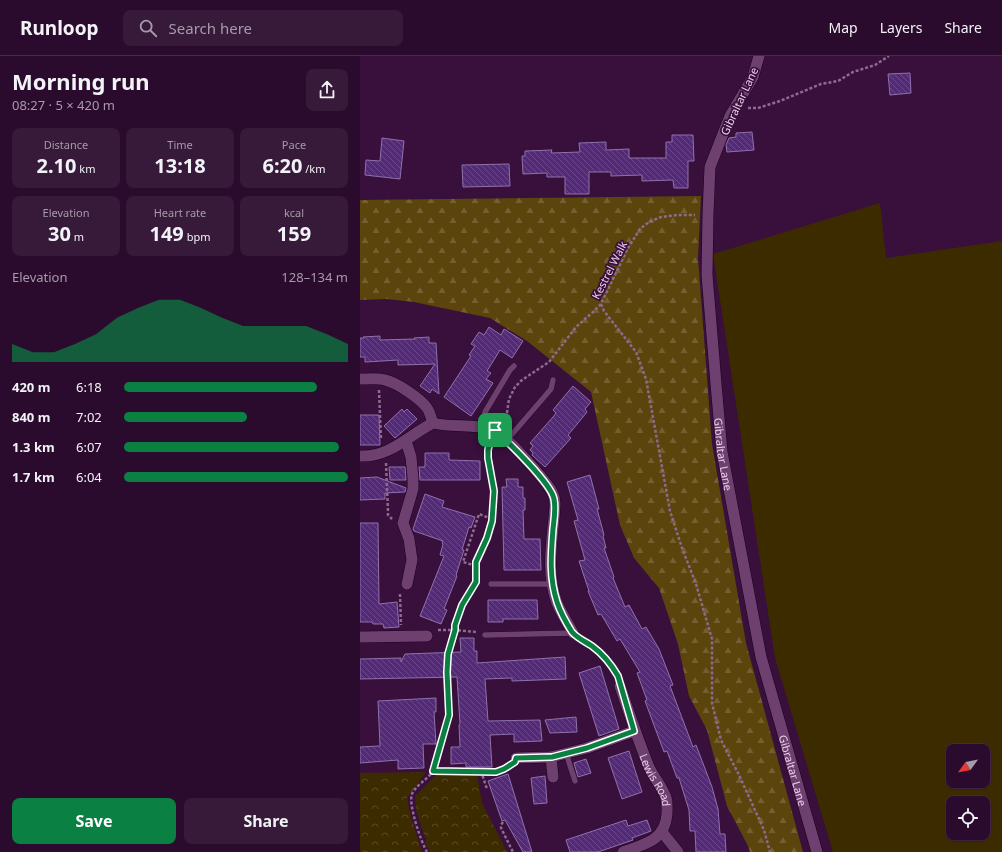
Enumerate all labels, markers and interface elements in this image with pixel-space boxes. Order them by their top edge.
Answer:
search box [123,10,403,46]
text: Runloop [20,15,99,41]
icon: search [137,17,159,39]
text: Search here [169,18,252,38]
text: Map [829,18,858,37]
text: Layers [880,18,922,37]
text: Share [944,18,982,37]
street label: Gibraltar Lane [717,65,761,137]
text: Morning run [12,66,150,96]
button: share [306,69,348,111]
text: 08:27 · 5 × 420 m [12,96,115,114]
text: Distance [44,137,88,152]
text: Time [167,137,193,152]
text: Pace [282,137,306,152]
text: 2.10 [37,152,76,179]
text: 13:18 [154,152,206,179]
text: 6:20 [262,152,302,179]
text: km [76,161,95,176]
text: /km [302,161,326,176]
text: Elevation [43,205,89,220]
text: Heart rate [154,205,206,220]
text: kcal [284,205,304,220]
text: 30 [48,220,71,247]
text: 149 [149,220,184,247]
text: 159 [277,220,311,247]
text: m [71,229,84,244]
text: bpm [184,229,211,244]
street label: Kestrel Walk [588,238,630,302]
text: Elevation [12,268,68,286]
text: 128–134 m [281,268,348,286]
text: 420 m [12,378,50,396]
text: 6:18 [76,378,102,396]
text: 840 m [12,408,50,426]
text: 7:02 [76,408,102,426]
pin [478,413,512,447]
street label: Gibraltar Lane [712,417,737,492]
icon: arrive [484,419,506,441]
text: 1.3 km [12,438,55,456]
text: 6:07 [76,438,102,456]
text: 1.7 km [12,468,55,486]
text: 6:04 [76,468,102,486]
street label: Gibraltar Lane [776,733,811,808]
north arrow [946,744,990,788]
map controls [946,744,990,840]
street label: Lewis Road [637,751,675,807]
button: locate [946,796,990,840]
button: Save [12,798,176,844]
button: Share [184,798,348,844]

